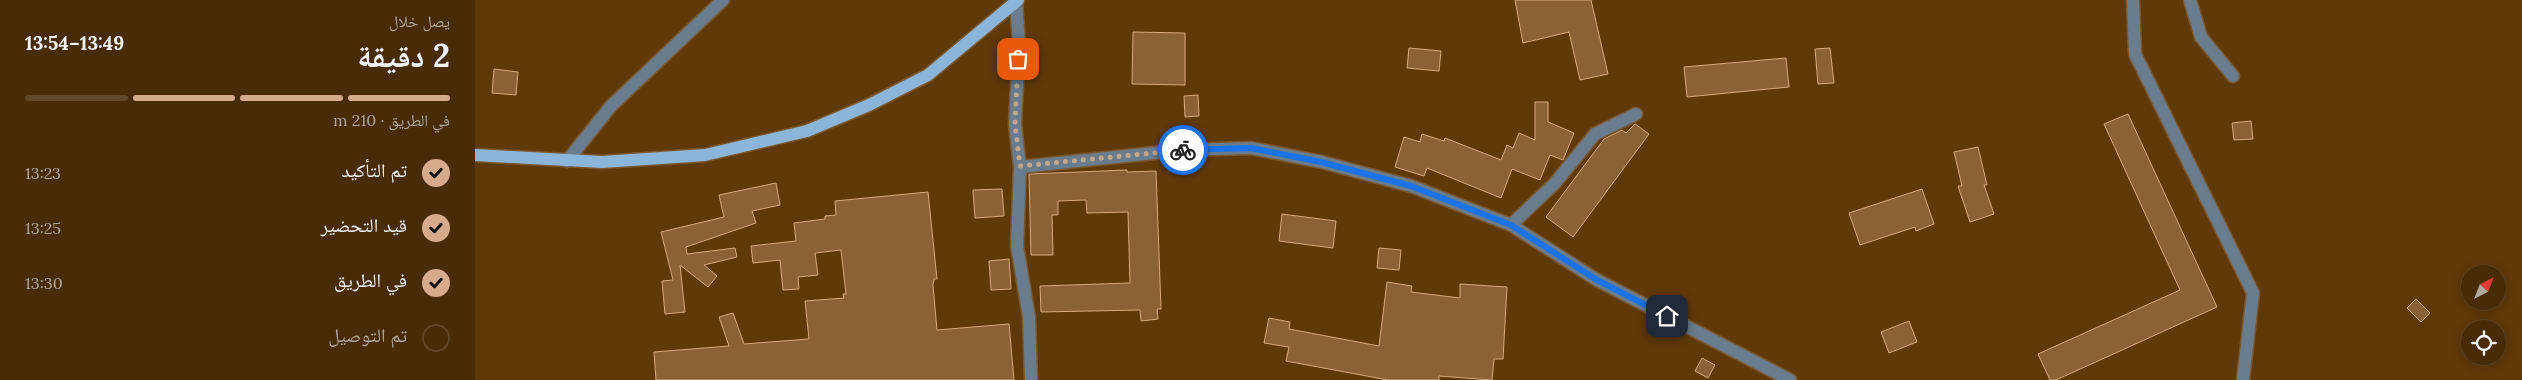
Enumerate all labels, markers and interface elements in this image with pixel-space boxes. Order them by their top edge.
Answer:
text: يصل خلال [389,11,450,31]
text: 13:49–13:54 [25,31,124,55]
text: 2 دقيقة [357,35,450,76]
pin [997,38,1039,80]
icon: bag [1004,45,1032,73]
text: في الطريق · 210 m [333,110,450,130]
courier [1158,125,1208,175]
icon: bike [1169,136,1197,164]
text: تم التأكيد [342,158,407,182]
icon: check [422,159,450,187]
text: 13:23 [25,163,61,183]
text: قيد التحضير [321,213,407,237]
icon: check [422,214,450,242]
text: 13:25 [25,218,61,238]
north arrow [2461,265,2506,310]
map controls [2461,265,2506,365]
text: في الطريق [334,268,407,292]
icon: check [422,269,450,297]
text: 13:30 [25,273,63,293]
pin [1646,295,1688,337]
icon: home [1653,302,1681,330]
button: locate [2461,320,2506,365]
text: تم التوصيل [328,323,407,347]

